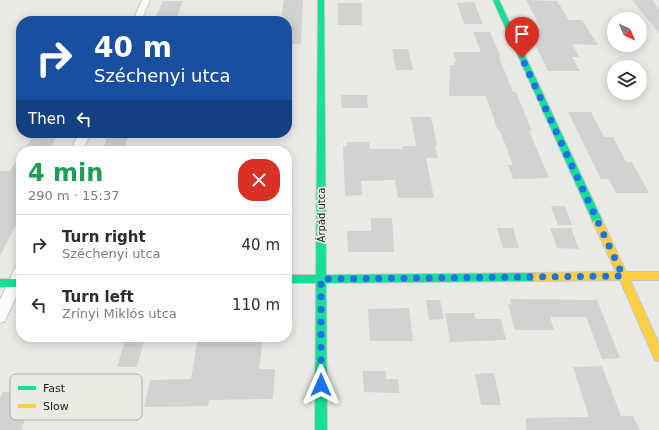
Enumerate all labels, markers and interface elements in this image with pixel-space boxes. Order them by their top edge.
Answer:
north arrow [607,12,647,52]
map controls [607,12,647,100]
pin [505,17,539,58]
icon: arrive [511,23,533,45]
text: 40 m [94,31,172,64]
icon: right [28,32,80,84]
button: layers [607,60,647,100]
text: Széchenyi utca [94,65,231,86]
icon: left [73,108,95,130]
text: Then [28,110,65,128]
text: 4 min [28,159,103,187]
button: close [238,159,280,201]
text: 290 m · 15:37 [28,188,119,203]
street label: Árpád utca [315,188,327,242]
text: Turn right [62,228,146,246]
icon: right [28,234,50,256]
text: 40 m [242,236,280,254]
text: Széchenyi utca [62,246,161,261]
text: Turn left [62,288,134,306]
icon: left [28,294,50,316]
text: 110 m [232,296,280,314]
text: Zrínyi Miklós utca [62,306,177,321]
position arrow [300,364,342,406]
legend [10,374,142,420]
text: Fast [43,382,66,395]
text: Slow [43,400,69,413]

